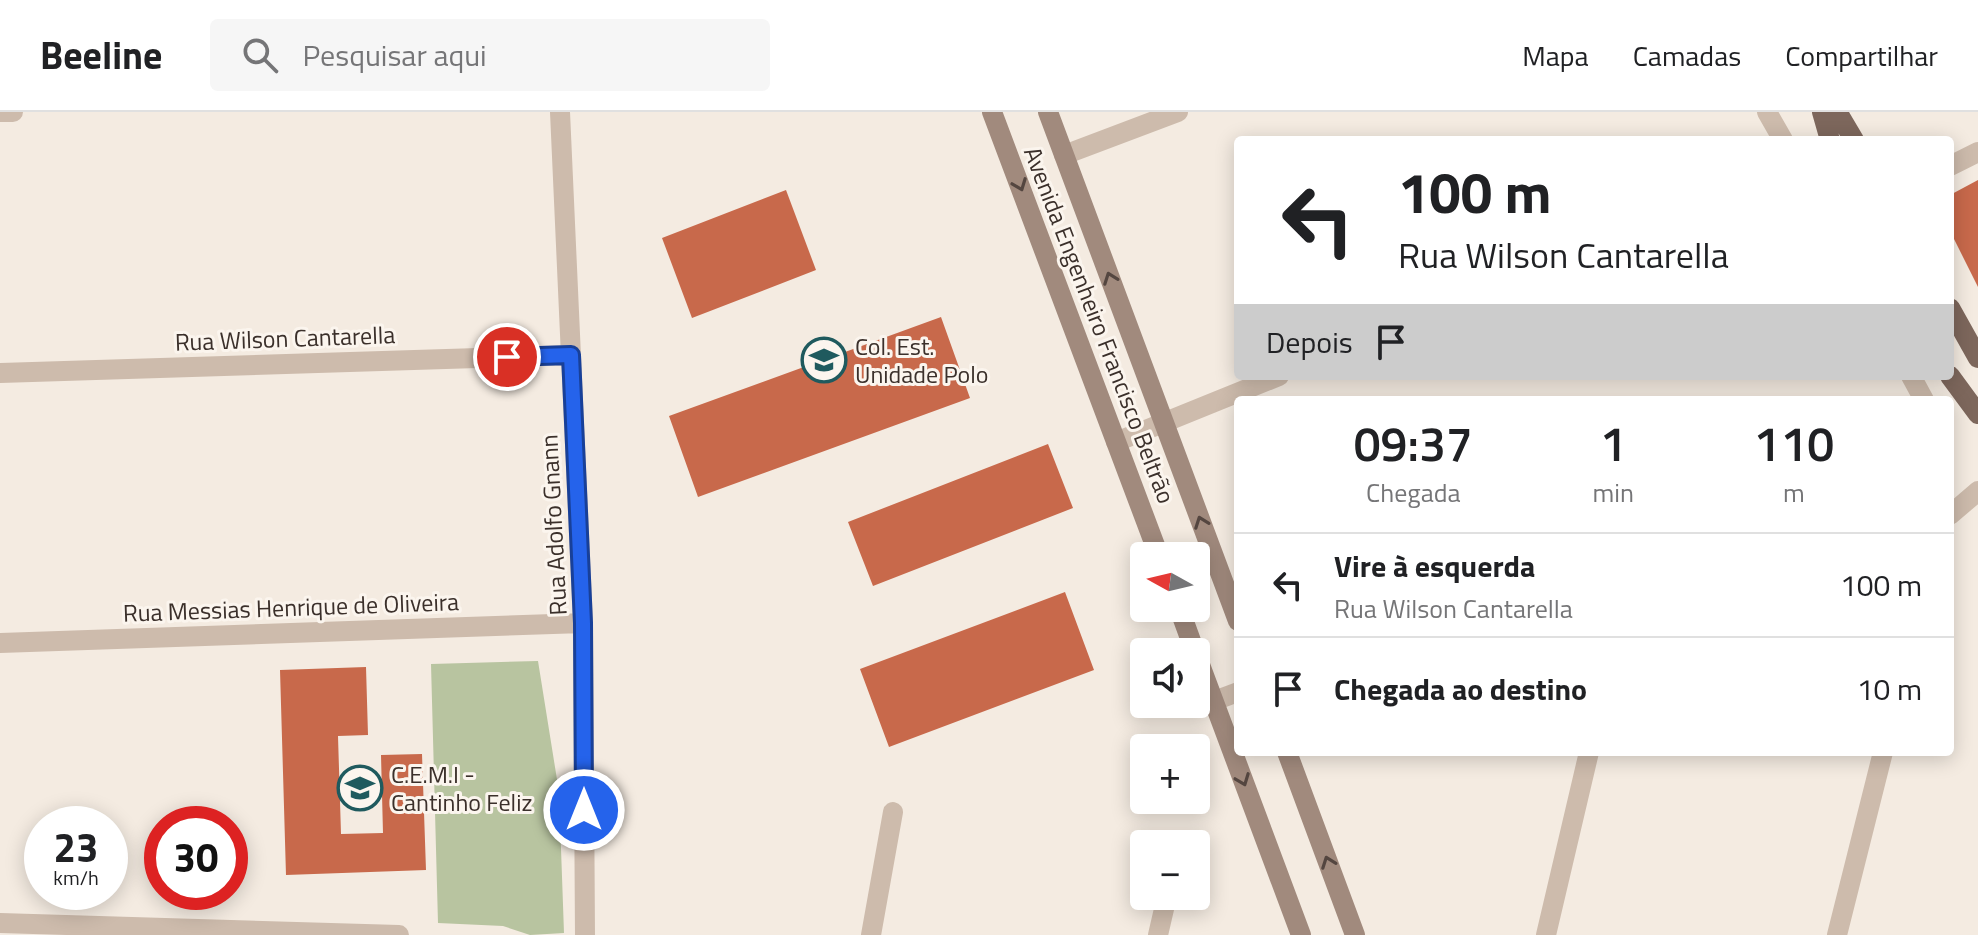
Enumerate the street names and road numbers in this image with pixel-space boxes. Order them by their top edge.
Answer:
street label: Avenida Engenheiro Francisco Beltrão [1015,141,1185,509]
street label: Rua Wilson Cantarella [174,316,396,360]
street label: Rua Adolfo Gnann [530,434,576,616]
street label: Rua Messias Henrique de Oliveira [122,583,460,631]

